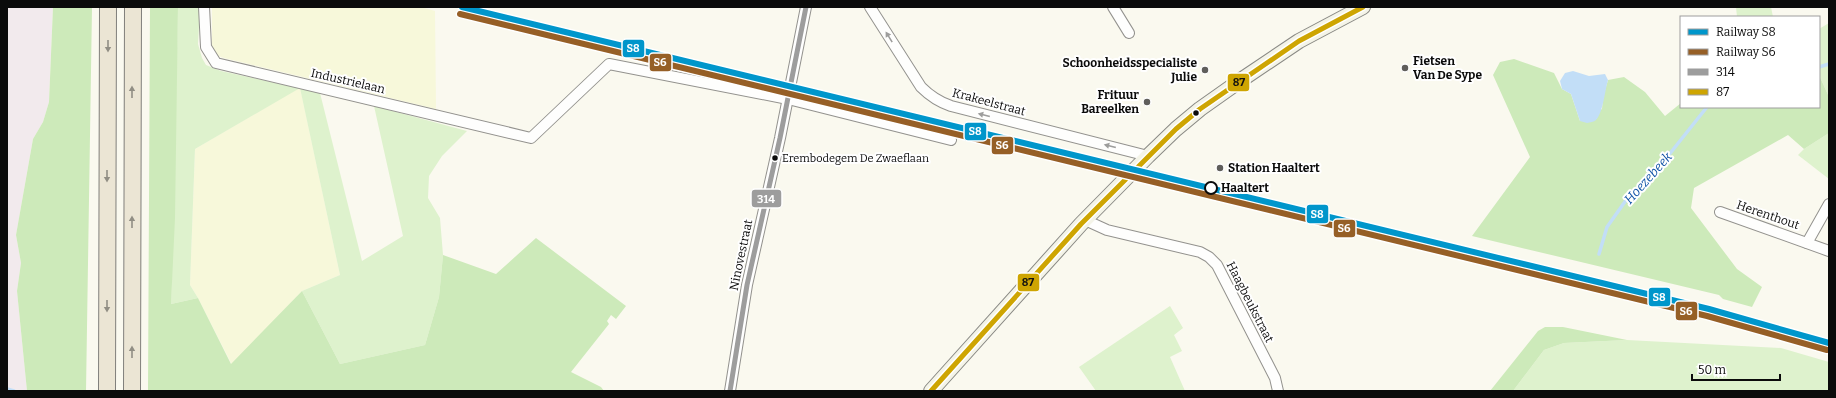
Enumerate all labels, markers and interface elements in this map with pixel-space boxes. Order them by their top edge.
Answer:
legend [1680,16,1820,108]
text: Railway S8 [1716,25,1776,39]
one-way arrow [885,31,892,42]
line badge: S8 [622,39,645,58]
one-way arrow [104,40,111,52]
text: S8 [626,42,640,55]
text: Railway S6 [1716,45,1776,59]
line badge: S6 [649,53,672,72]
place label: Fietsen Van De Sype [1413,54,1482,82]
text: S6 [653,56,667,69]
place label: Schoonheidsspecialiste Julie [1063,56,1197,84]
marker: Fietsen Van De Sype [1400,63,1410,73]
marker: Schoonheidsspecialiste Julie [1200,65,1210,75]
text: 314 [1716,65,1735,79]
street label: Industrielaan [310,66,387,96]
line badge: 87 [1227,73,1250,92]
text: 87 [1233,76,1245,89]
one-way arrow [129,85,135,98]
text: 87 [1716,85,1729,99]
street label: Krakeelstraat [951,86,1028,119]
place label: Frituur Bareelken [1081,88,1139,116]
marker: Frituur Bareelken [1142,97,1152,107]
unlabelled marker [1191,108,1201,118]
one-way arrow [978,111,990,117]
line badge: S8 [964,122,987,141]
text: S8 [968,125,982,138]
line badge: S6 [991,136,1014,155]
text: S6 [995,139,1009,152]
one-way arrow [1104,143,1116,149]
water label: Hoezebeek [1621,148,1676,207]
place label: Erembodegem De Zwaeflaan [782,152,929,165]
marker: Erembodegem De Zwaeflaan [770,153,780,163]
place label: Station Haaltert [1228,161,1320,175]
marker: Station Haaltert [1215,163,1225,173]
one-way arrow [104,170,110,183]
marker: Haaltert [1204,181,1218,195]
place label: Haaltert [1221,181,1269,195]
line badge: 314 [751,189,782,208]
text: 314 [757,193,775,206]
street label: Herenthout [1735,198,1802,232]
line badge: S8 [1306,204,1329,224]
text: S8 [1310,208,1324,221]
one-way arrow [129,215,135,228]
street label: Ninovestraat [727,217,756,292]
line badge: S6 [1333,219,1356,238]
text: S6 [1337,222,1351,235]
street label: Haagbeukstraat [1224,259,1277,345]
line badge: 87 [1017,273,1040,292]
text: 87 [1022,276,1034,289]
line badge: S8 [1648,287,1671,307]
text: S8 [1652,291,1666,304]
one-way arrow [104,300,110,313]
line badge: S6 [1675,301,1698,321]
text: S6 [1679,305,1693,318]
one-way arrow [129,345,135,358]
scale bar [1692,356,1780,382]
text: 50 m [1698,363,1727,377]

